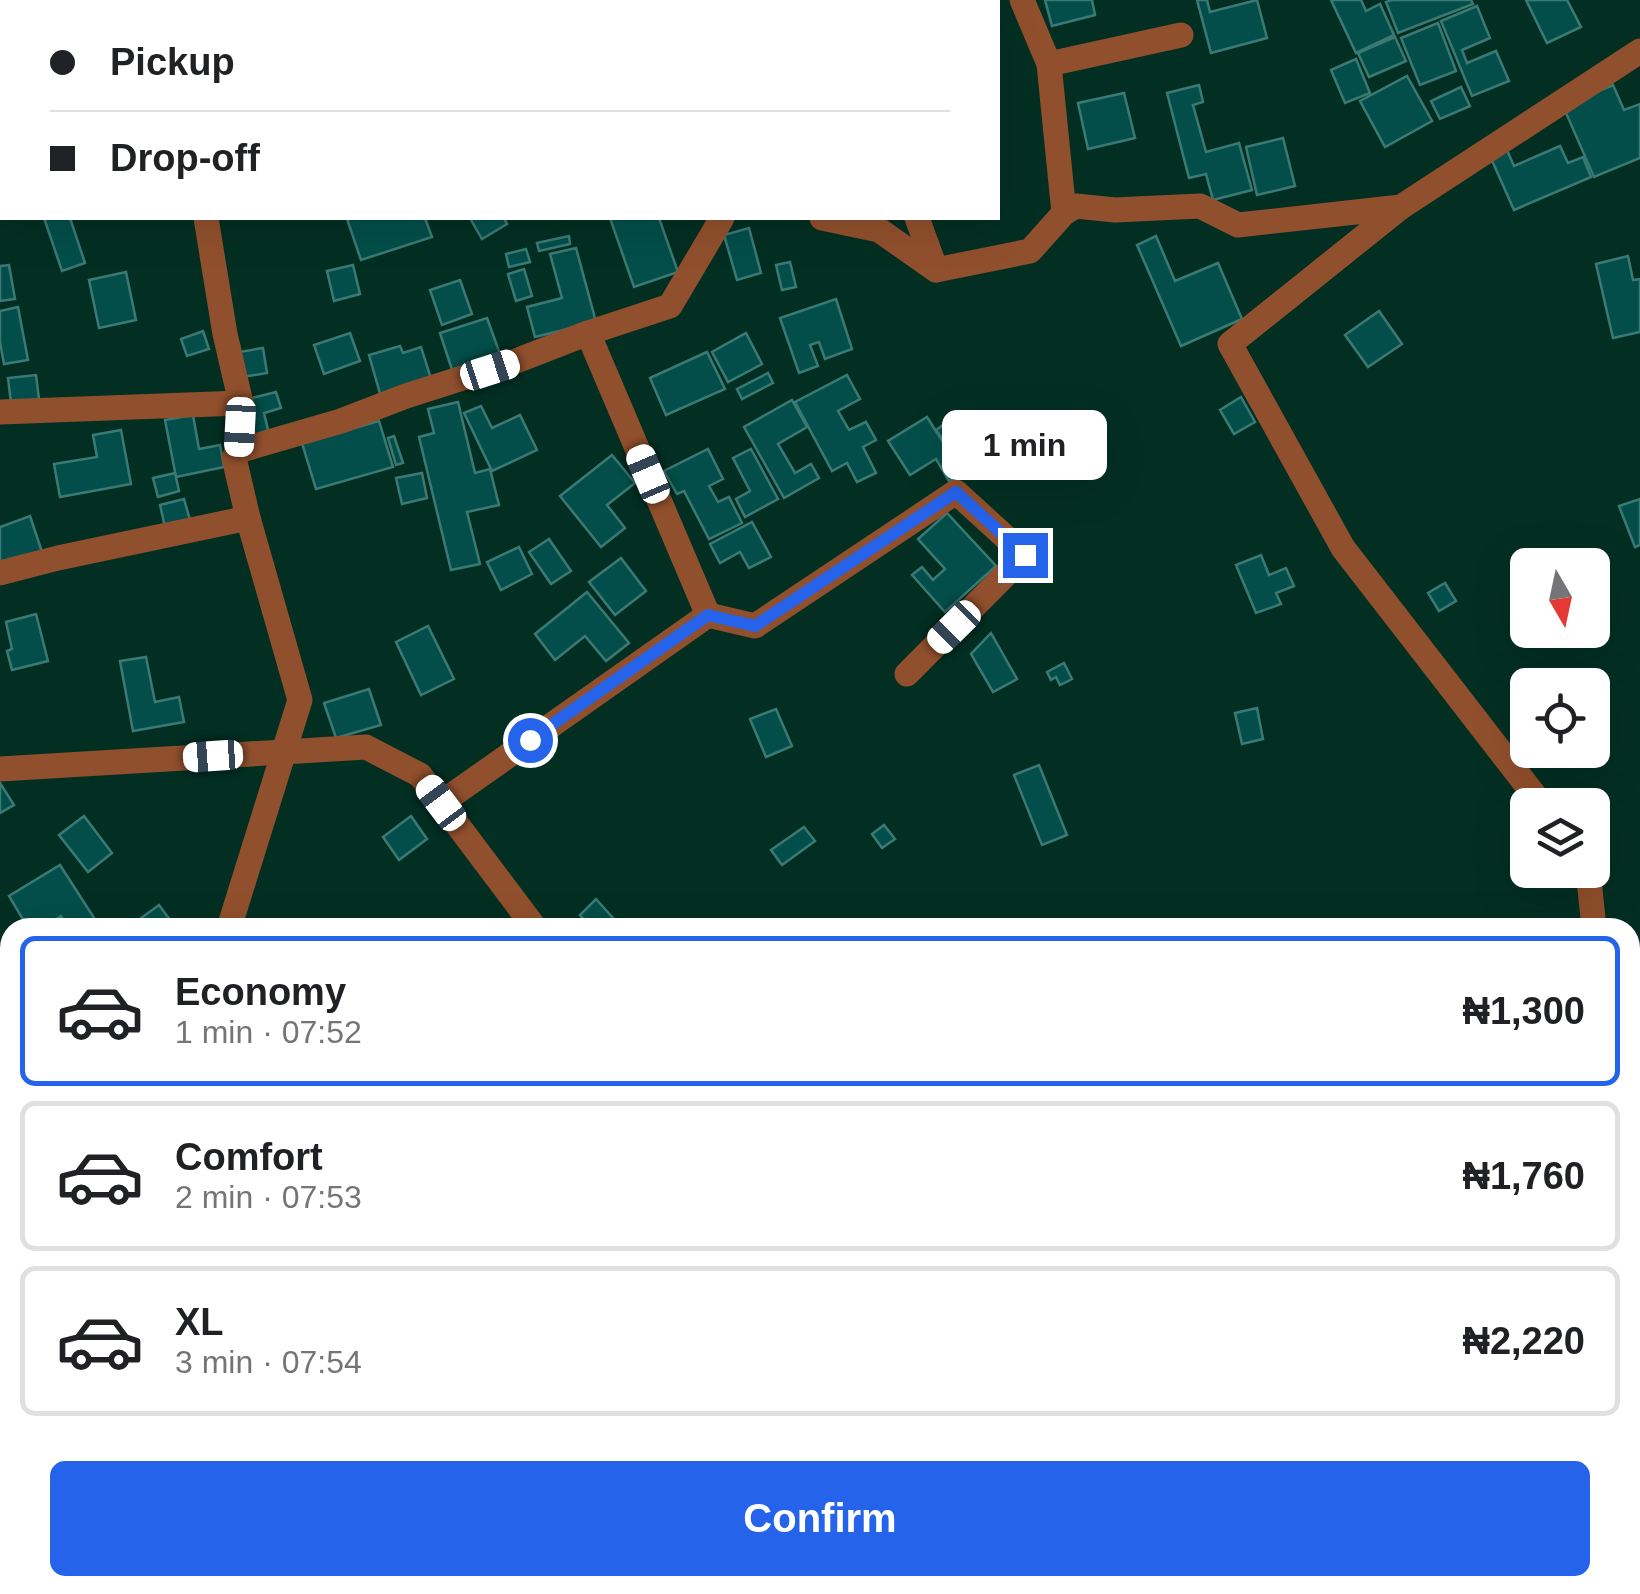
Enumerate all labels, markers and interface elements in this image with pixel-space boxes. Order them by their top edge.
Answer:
text: Pickup [110,41,235,83]
text: Drop-off [110,137,260,179]
car [457,346,523,394]
car [223,396,257,458]
callout: 1 min [942,410,1108,480]
text: 1 min [983,427,1066,463]
car [622,441,674,507]
route end [1003,533,1048,578]
north arrow [1510,548,1610,648]
map controls [1510,548,1610,888]
car [922,595,986,659]
button: locate [1510,668,1610,768]
route start [508,718,553,763]
car [182,739,244,773]
car [411,770,471,836]
button: layers [1510,788,1610,888]
icon: car [55,966,145,1056]
text: Economy [175,971,346,1013]
text: ₦1,300 [1462,990,1585,1032]
text: 1 min · 07:52 [175,1014,362,1050]
icon: car [55,1131,145,1221]
text: Comfort [175,1136,323,1178]
text: ₦1,760 [1462,1155,1585,1197]
text: 2 min · 07:53 [175,1179,362,1215]
icon: car [55,1296,145,1386]
text: XL [175,1301,224,1343]
text: ₦2,220 [1462,1320,1585,1362]
text: 3 min · 07:54 [175,1344,362,1380]
button: Confirm [50,1461,1590,1576]

